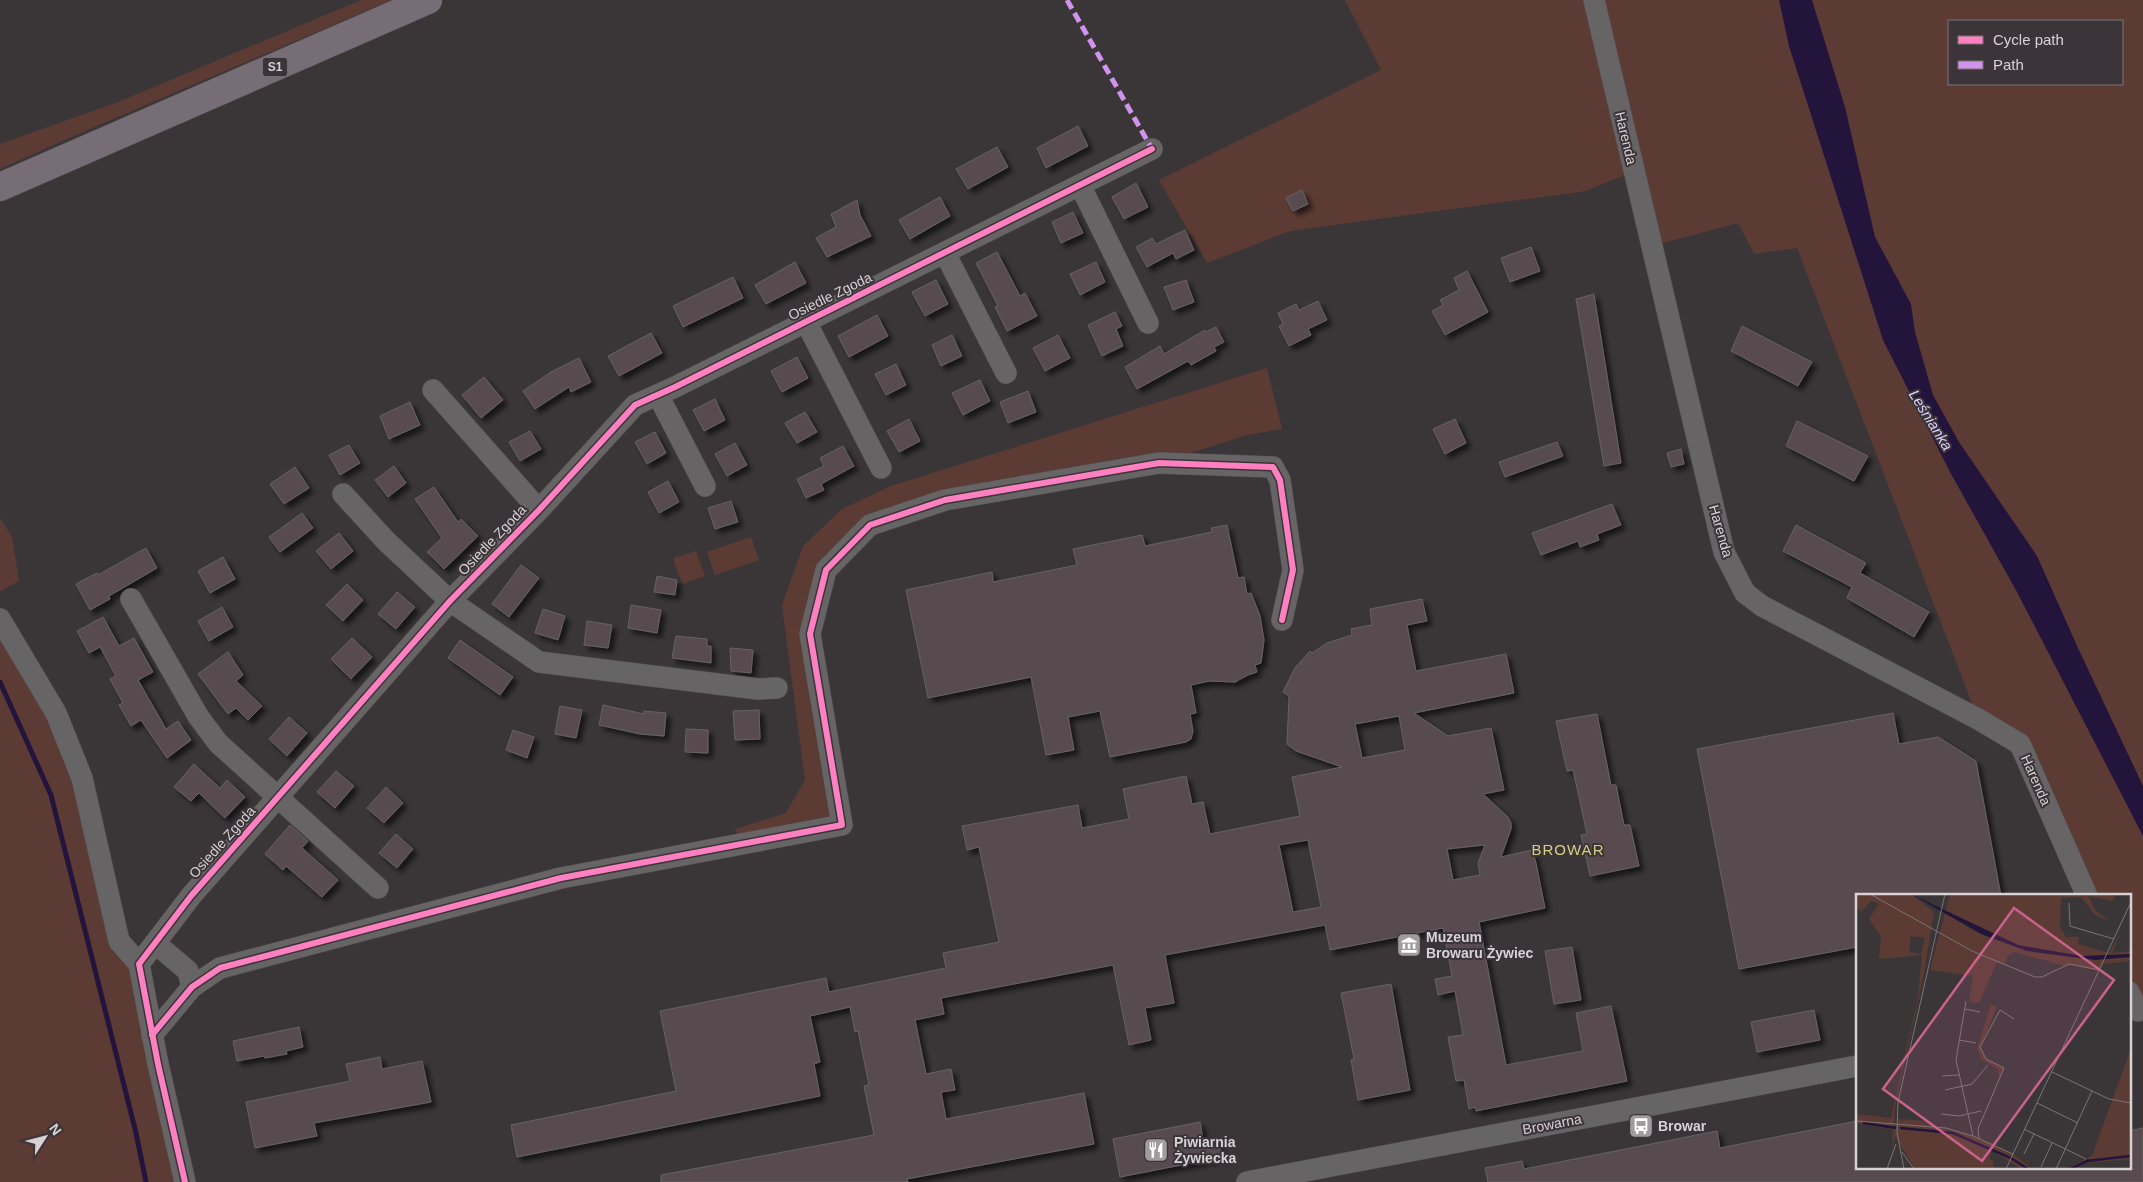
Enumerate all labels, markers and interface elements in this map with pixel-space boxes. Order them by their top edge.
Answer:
legend [1948,20,2123,85]
text: Cycle path [1993,31,2064,48]
text: Path [1993,56,2024,73]
road number: S1 [262,58,288,76]
street label: Harenda [1612,110,1640,166]
street label: Osiedle Zgoda [786,269,875,323]
water label: Leśnianka [1906,386,1956,454]
street label: Osiedle Zgoda [455,502,530,578]
street label: Harenda [1706,503,1736,559]
street label: Harenda [2018,752,2054,808]
street label: Osiedle Zgoda [186,803,259,881]
district label: BROWAR [1532,841,1604,858]
inset map [1856,894,2130,1170]
place label: Muzeum Browaru Żywiec [1426,929,1534,961]
museum icon: Muzeum Browaru Żywiec [1396,932,1422,958]
street label: Browarna [1521,1110,1583,1138]
north arrow [20,1112,70,1162]
bus stop icon: Browar [1628,1113,1654,1139]
place label: Browar [1658,1118,1707,1134]
text: N [46,1121,65,1138]
place label: Piwiarnia Żywiecka [1174,1134,1236,1166]
restaurant icon: Piwiarnia Żywiecka [1143,1137,1169,1163]

